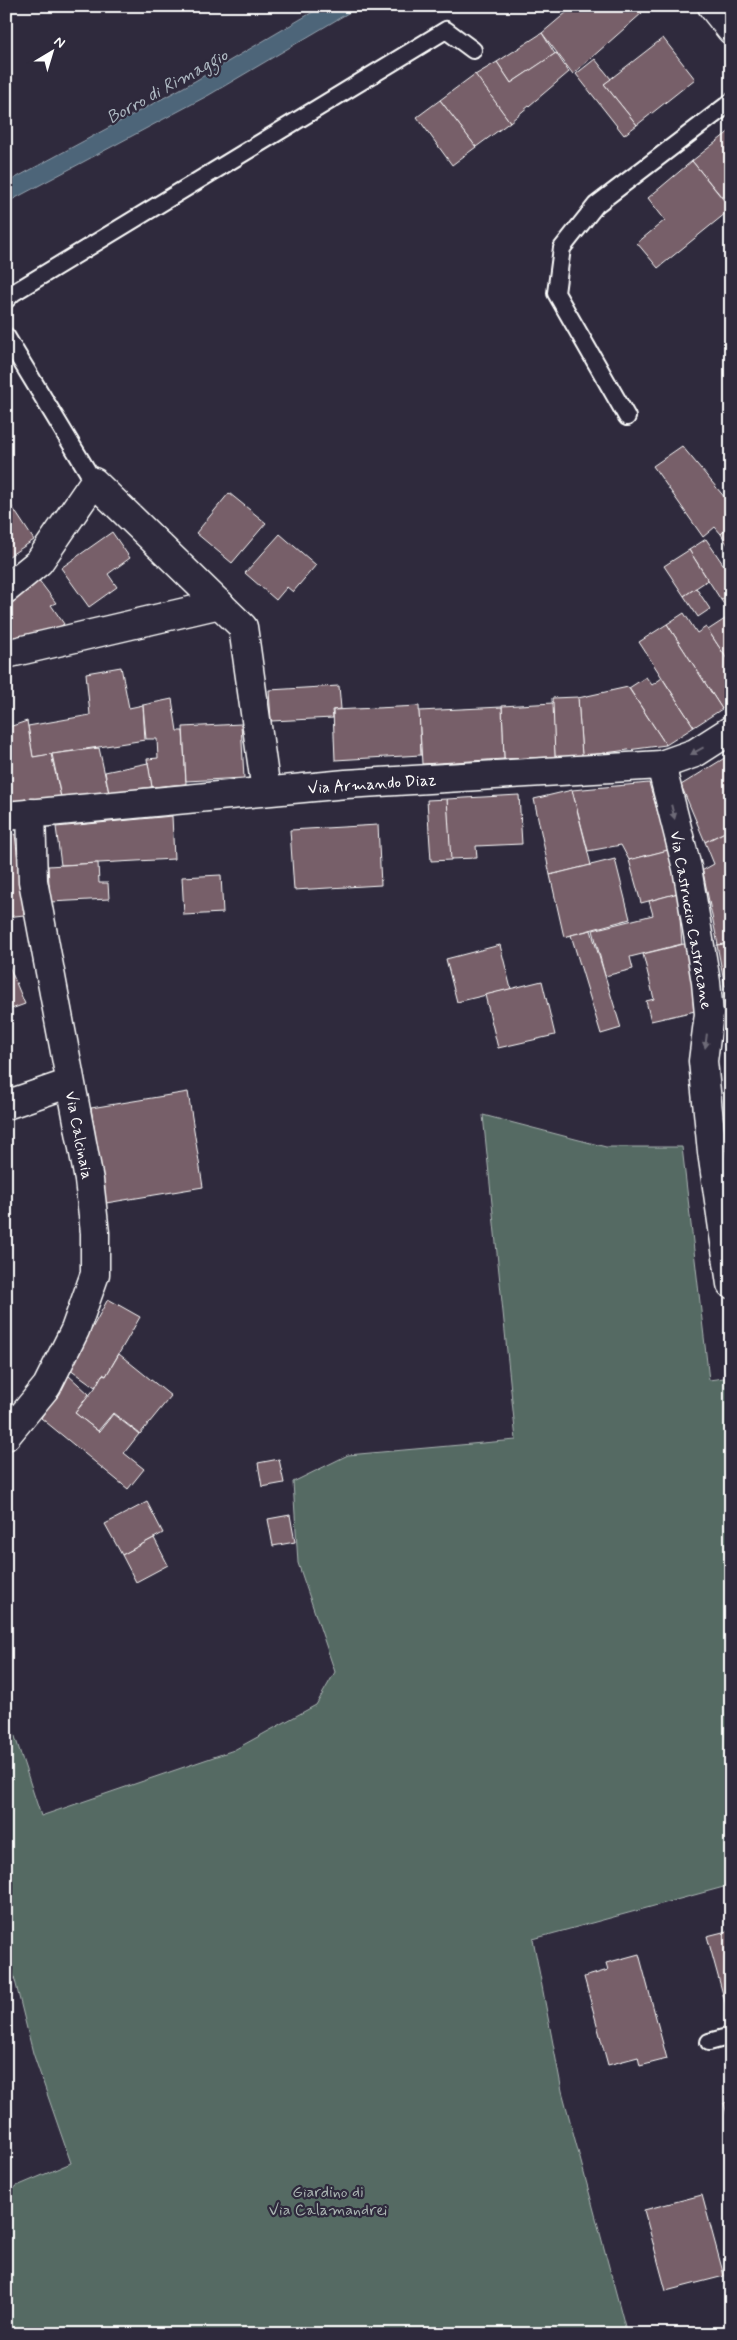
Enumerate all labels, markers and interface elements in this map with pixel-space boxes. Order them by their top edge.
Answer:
north arrow [28,28,78,78]
text: N [50,33,69,53]
water label: Borro di Rimaggio [103,43,234,132]
one-way arrow [690,747,705,755]
street label: Via Armando Diaz [307,770,437,799]
one-way arrow [669,804,677,819]
street label: Via Castruccio Castracane [664,829,717,1012]
one-way arrow [701,1033,709,1049]
street label: Via Calcinaia [60,1089,97,1181]
park label: Giardino di Via Calamandrei [269,2182,387,2221]

